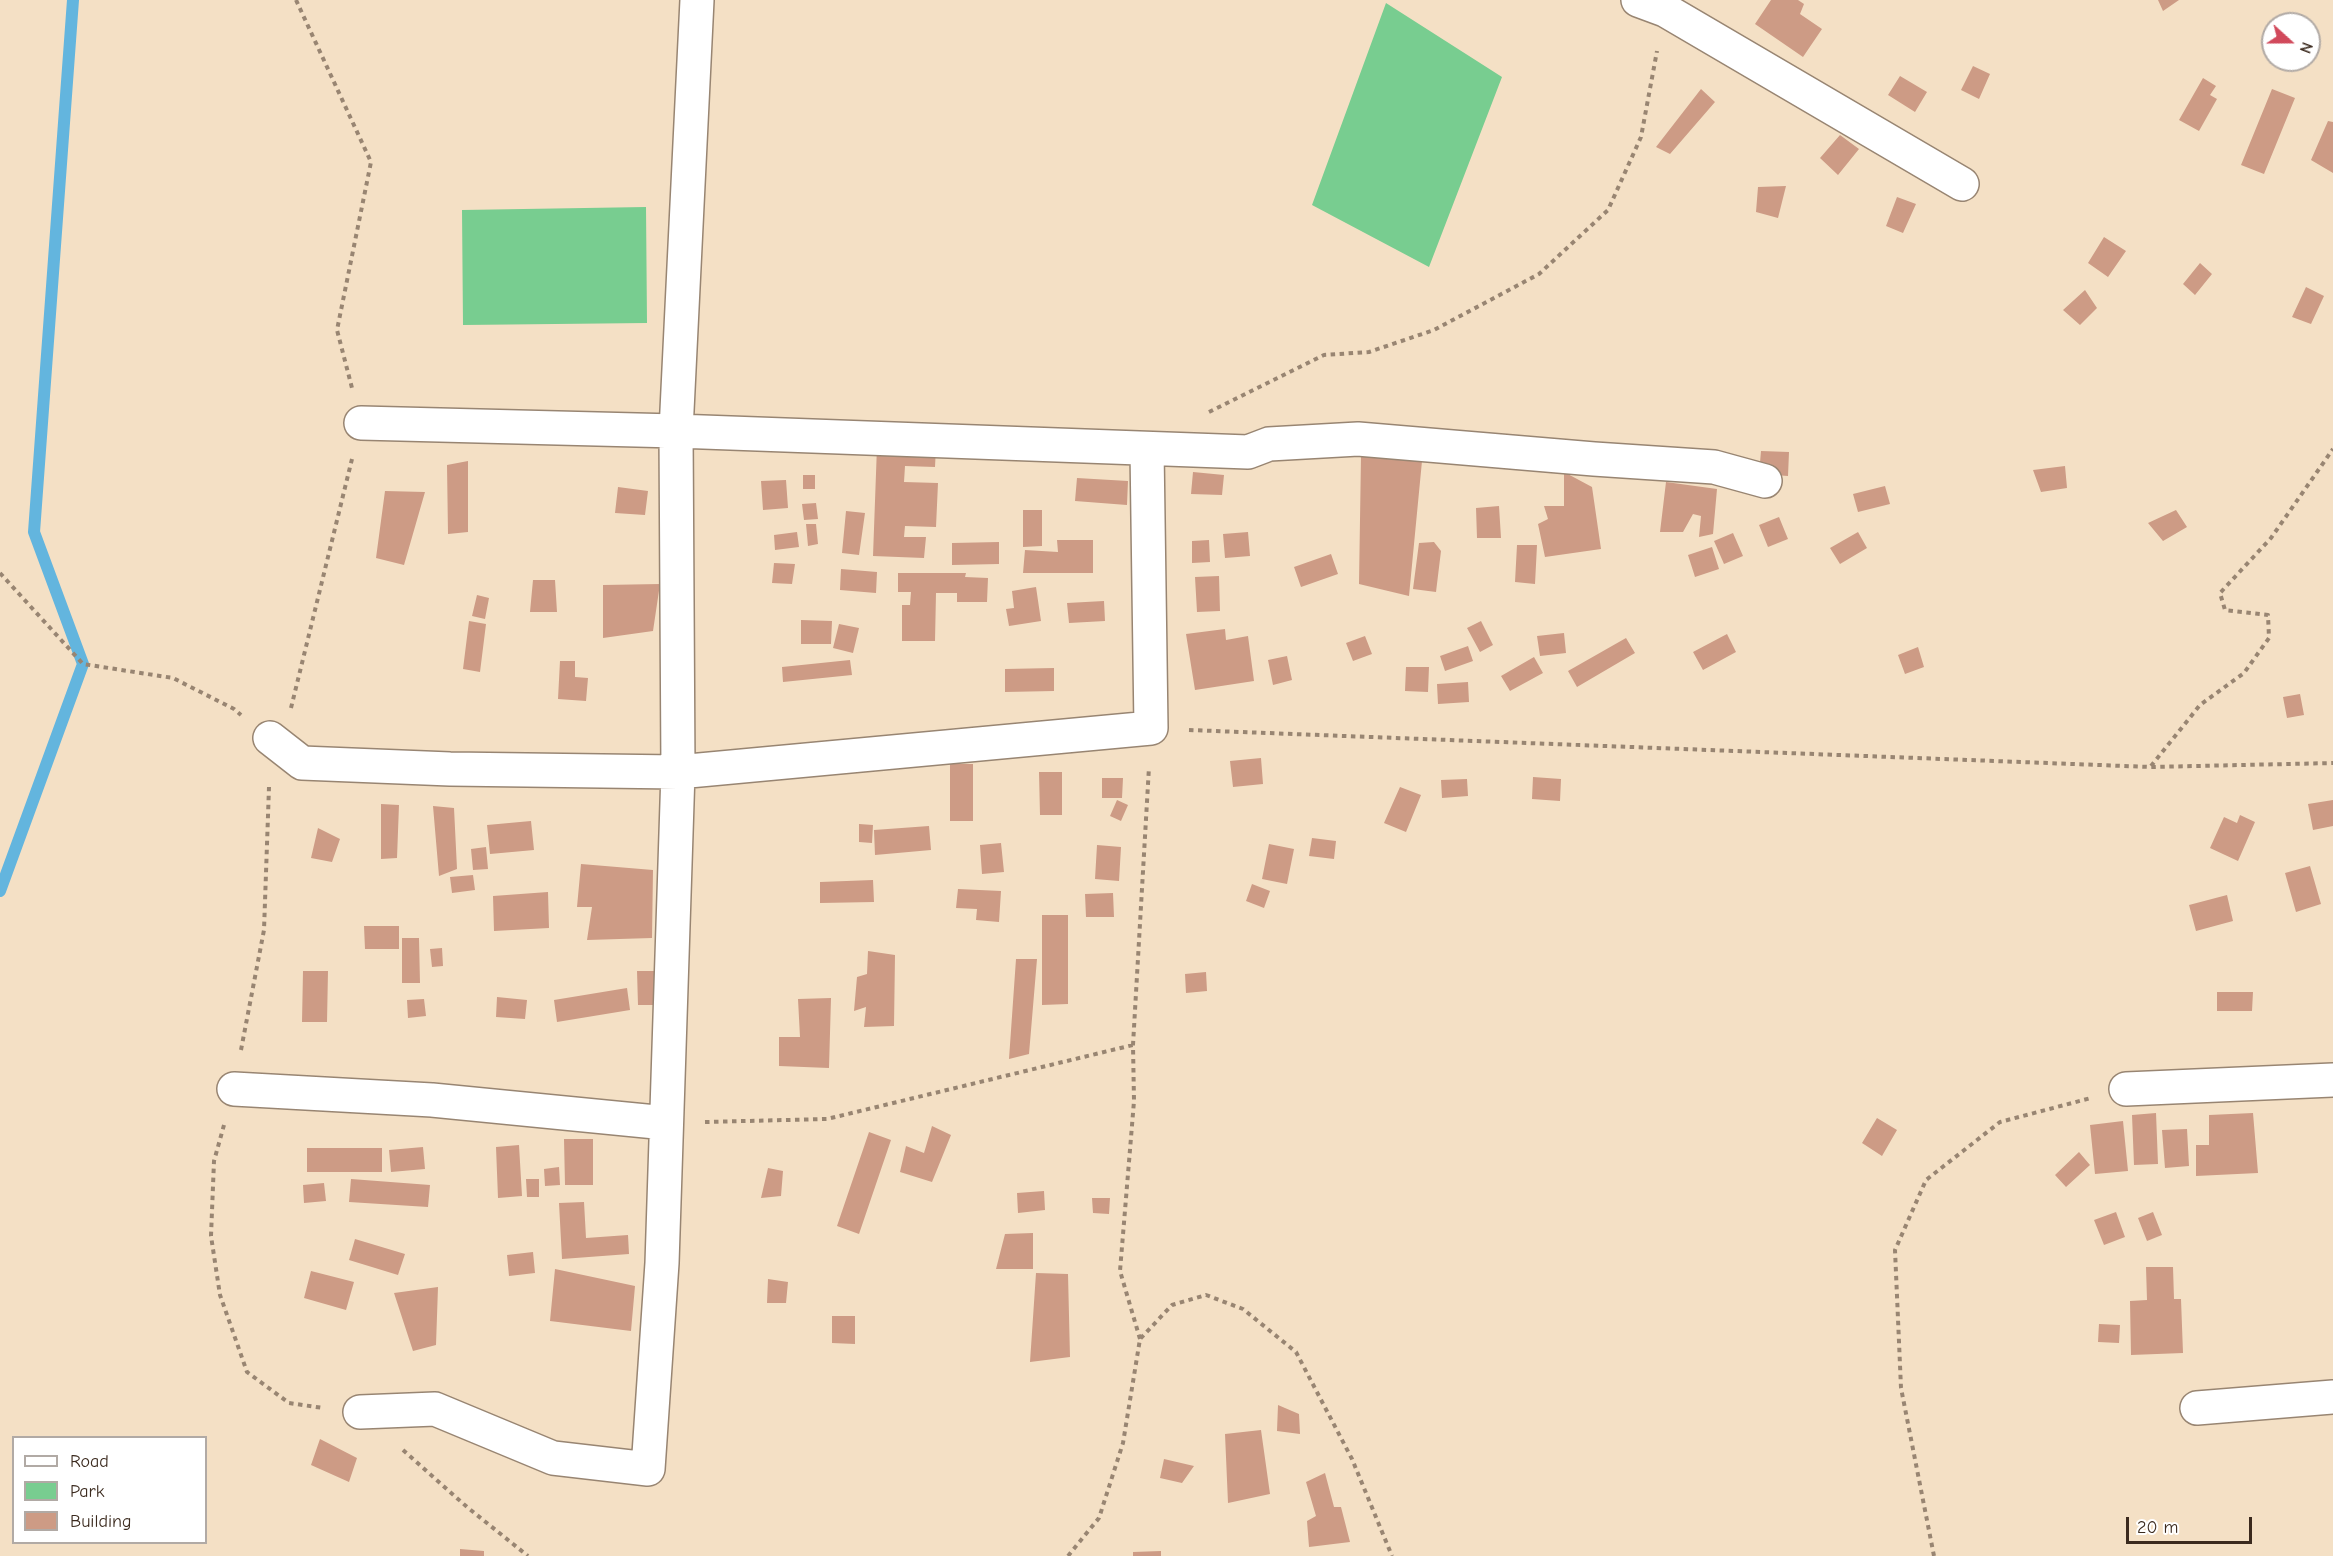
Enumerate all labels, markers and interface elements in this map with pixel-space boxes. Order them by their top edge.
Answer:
north arrow [2261,12,2321,72]
text: N [2296,40,2316,56]
legend [12,1436,207,1544]
text: Road [70,1451,109,1472]
text: Park [70,1481,104,1502]
scale bar [2129,1505,2255,1543]
text: Building [70,1511,132,1532]
text: 20 m [2137,1517,2178,1538]

